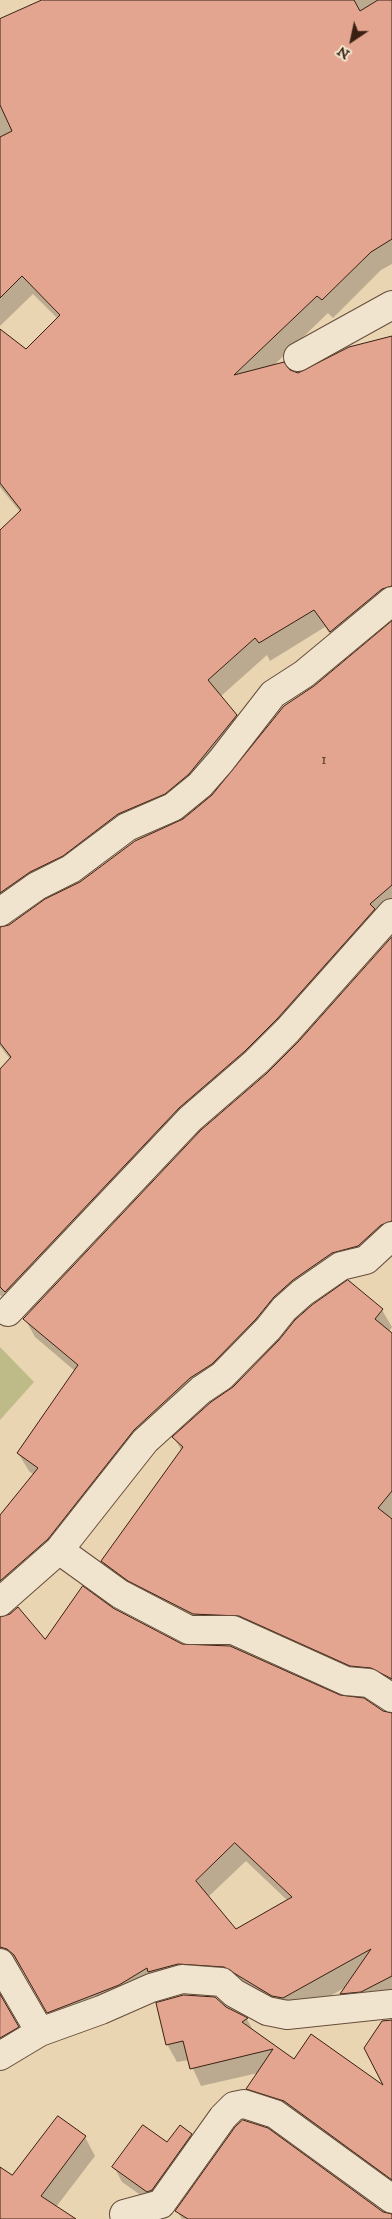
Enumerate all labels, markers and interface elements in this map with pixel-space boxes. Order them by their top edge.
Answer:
north arrow [327,15,377,65]
text: N [334,42,353,63]
house number: 1 [321,751,327,771]

